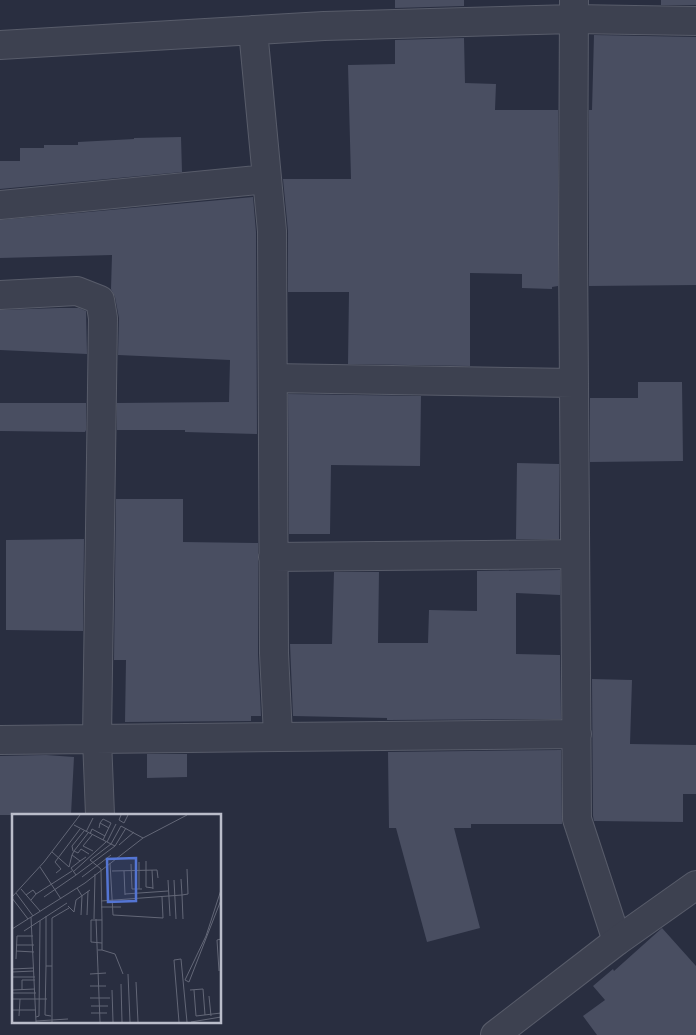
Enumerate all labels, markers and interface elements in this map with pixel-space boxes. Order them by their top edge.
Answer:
inset map [12,814,221,1022]

